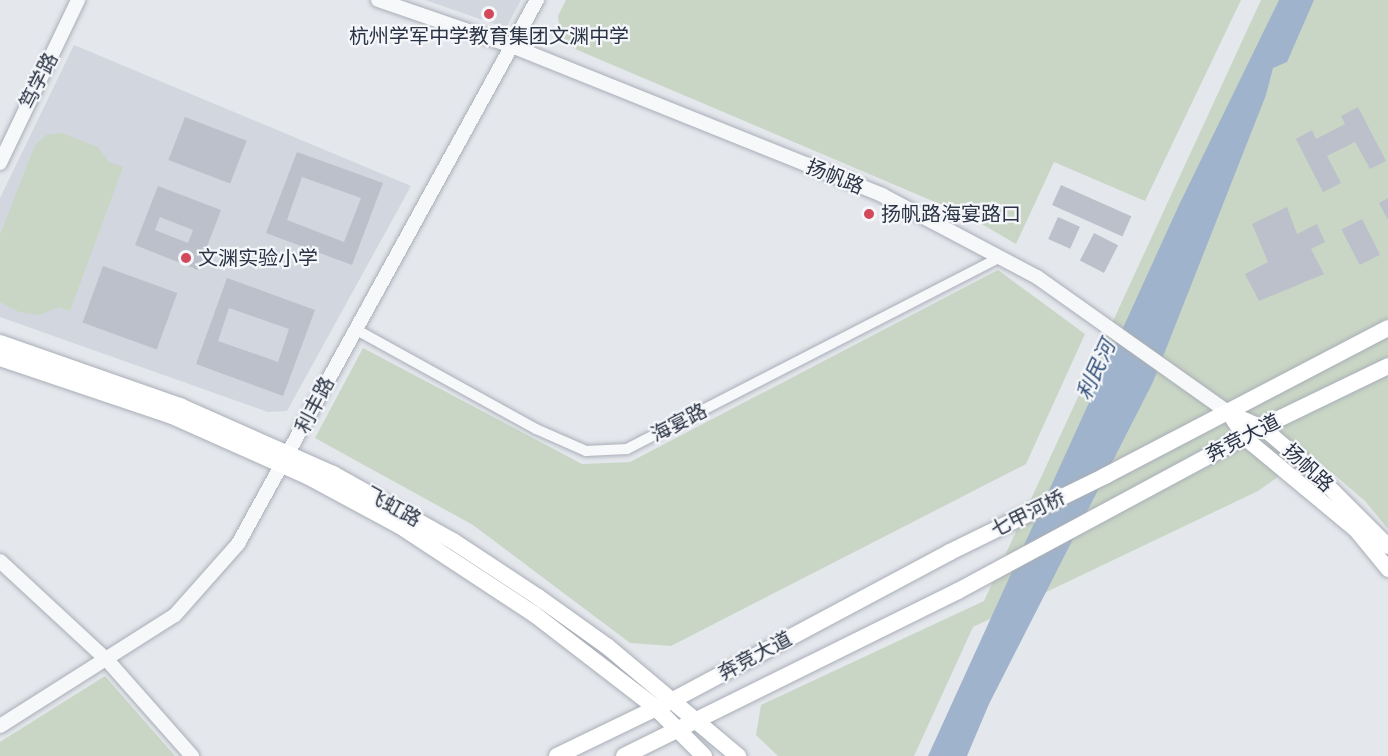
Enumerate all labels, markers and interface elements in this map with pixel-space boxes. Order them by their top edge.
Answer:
marker: 杭州学军中学教育集团文渊中学 [482,7,496,21]
place label: 杭州学军中学教育集团文渊中学 [349,24,629,48]
street label: 笃学路 [15,49,63,113]
street label: 扬帆路 [803,155,867,199]
place label: 扬帆路海宴路口 [881,202,1021,226]
marker: 扬帆路海宴路口 [862,207,876,221]
place label: 文渊实验小学 [198,246,318,270]
marker: 文渊实验小学 [179,251,193,265]
water label: 利民河 [1071,336,1121,404]
street label: 利丰路 [290,373,340,437]
street label: 海宴路 [647,399,711,447]
street label: 奔竞大道 [1202,409,1284,467]
street label: 扬帆路 [1278,439,1338,497]
street label: 飞虹路 [361,482,425,532]
street label: 七甲河桥 [987,486,1069,542]
street label: 奔竞大道 [714,627,796,685]

